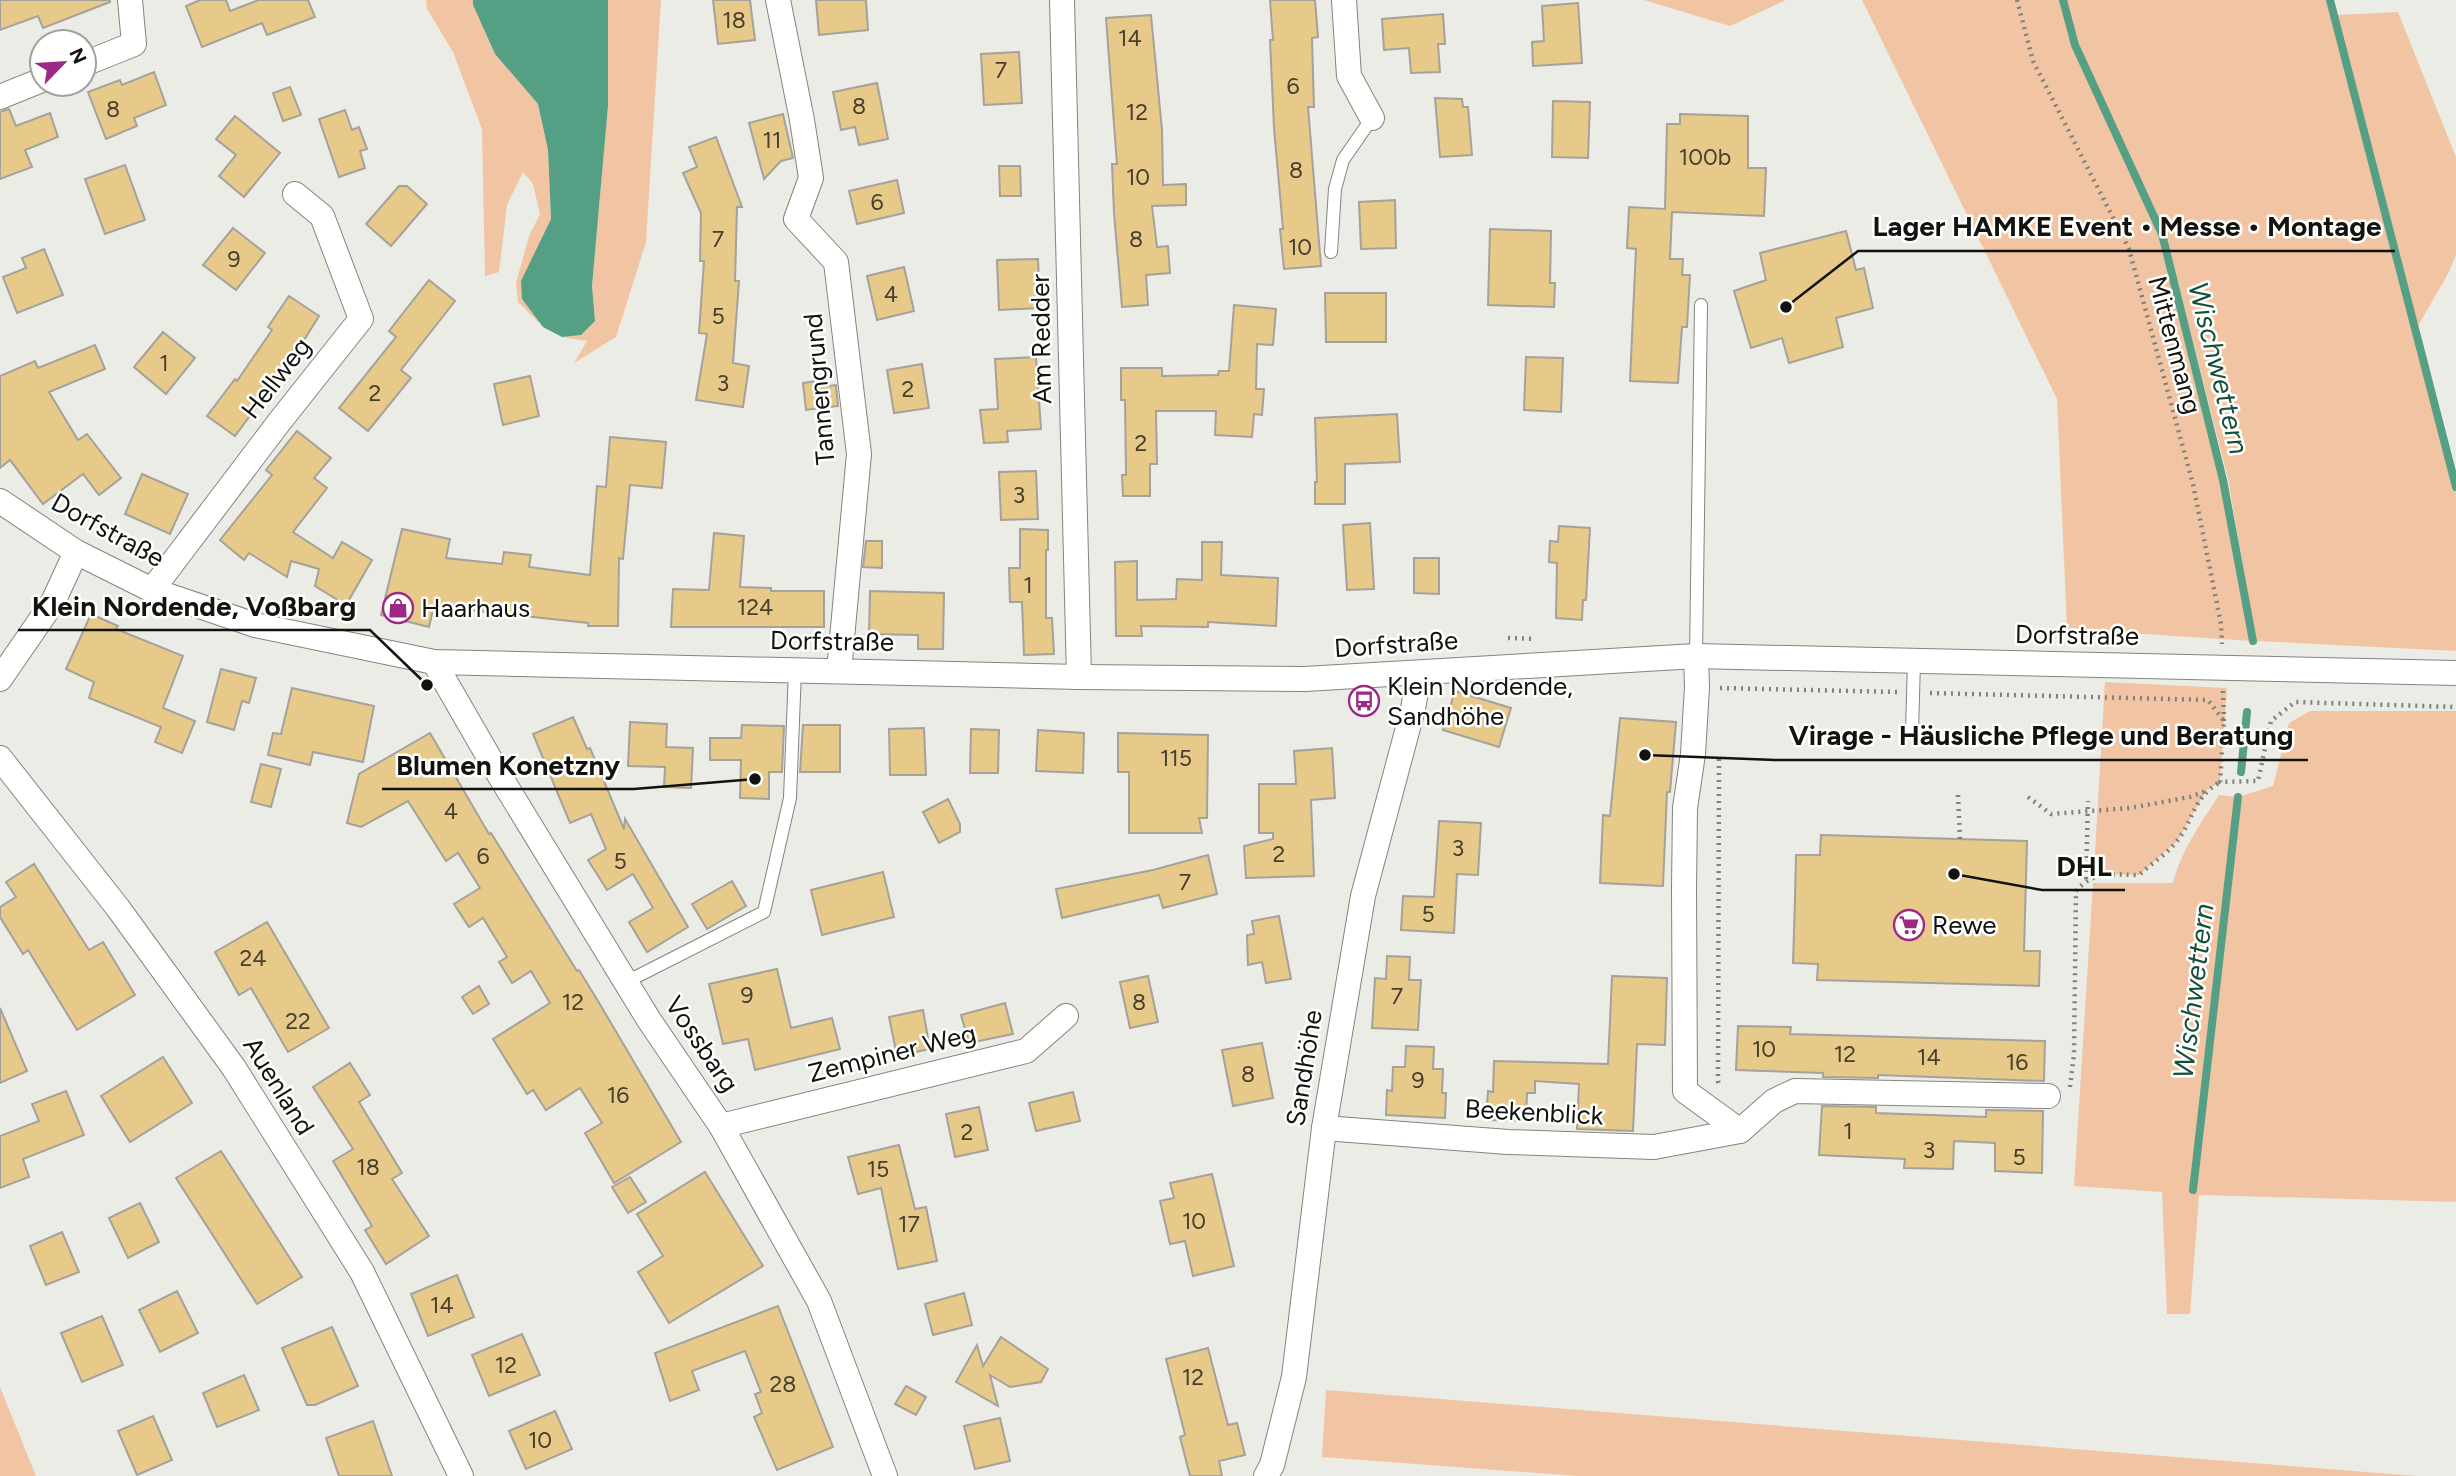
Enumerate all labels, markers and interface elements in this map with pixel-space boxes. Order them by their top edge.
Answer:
house number: 18 [722,6,746,34]
house number: 14 [1118,24,1142,52]
north arrow [28,28,98,98]
text: N [64,45,91,68]
house number: 7 [995,56,1007,84]
house number: 6 [1286,72,1300,100]
house number: 8 [852,92,866,120]
house number: 8 [106,95,120,123]
house number: 12 [1126,98,1148,126]
house number: 11 [763,126,782,154]
house number: 100b [1679,143,1731,171]
house number: 8 [1289,156,1303,184]
house number: 10 [1126,163,1150,191]
house number: 6 [870,188,884,216]
callout: Lager HAMKE Event • Messe • Montage [1858,202,2395,251]
text: Lager HAMKE Event • Messe • Montage [1872,209,2382,243]
house number: 7 [712,225,724,253]
house number: 8 [1129,225,1143,253]
house number: 10 [1288,233,1312,261]
house number: 9 [227,245,241,273]
street label: Am Redder [1024,273,1058,404]
street label: Mittenmang [2141,273,2209,417]
water label: Wischwettern [2181,278,2257,458]
house number: 4 [884,280,898,308]
house number: 5 [711,302,725,330]
street label: Tannengrund [796,312,842,466]
street label: Hellweg [234,331,318,425]
house number: 1 [159,349,169,377]
house number: 3 [717,369,729,397]
house number: 2 [902,375,914,403]
house number: 2 [369,379,381,407]
house number: 2 [1135,429,1147,457]
house number: 3 [1013,481,1025,509]
street label: Dorfstraße [46,486,170,574]
house number: 1 [1023,571,1033,599]
callout: Klein Nordende, Voßbarg [18,581,370,630]
text: Klein Nordende, Voßbarg [32,589,356,623]
shop icon: Haarhaus [381,591,415,625]
place label: Haarhaus [421,592,530,624]
house number: 124 [737,593,773,621]
street label: Dorfstraße [2015,618,2139,652]
street label: Dorfstraße [770,624,894,658]
street label: Dorfstraße [1333,624,1459,664]
place label: Klein Nordende, Sandhöhe [1387,670,1573,732]
bus stop icon: Klein Nordende, Sandhöhe [1347,684,1381,718]
callout: Virage - Häusliche Pflege und Beratung [1775,711,2308,760]
text: Virage - Häusliche Pflege und Beratung [1788,718,2294,752]
callout: Blumen Konetzny [382,740,634,789]
house number: 115 [1160,744,1192,772]
text: Blumen Konetzny [396,748,621,782]
house number: 4 [444,797,458,825]
house number: 3 [1452,834,1464,862]
house number: 2 [1273,840,1285,868]
callout: DHL [2042,841,2125,890]
house number: 6 [476,842,490,870]
house number: 5 [613,847,627,875]
text: DHL [2056,849,2112,883]
house number: 7 [1179,868,1191,896]
house number: 5 [1421,900,1435,928]
water label: Wischwettern [2165,901,2221,1081]
supermarket icon: Rewe [1892,908,1926,942]
place label: Rewe [1932,909,1996,941]
house number: 24 [239,944,267,972]
house number: 9 [740,981,754,1009]
house number: 7 [1391,982,1403,1010]
house number: 12 [562,988,584,1016]
house number: 8 [1132,988,1146,1016]
street label: Vossbarg [658,990,746,1098]
house number: 22 [285,1007,311,1035]
street label: Sandhöhe [1279,1008,1329,1128]
street label: Zempiner Weg [805,1017,979,1089]
street label: Auenland [236,1031,322,1141]
house number: 10 [1752,1035,1776,1063]
house number: 12 [1834,1040,1856,1068]
house number: 14 [1917,1043,1941,1071]
house number: 16 [2006,1048,2028,1076]
house number: 8 [1241,1060,1255,1088]
house number: 9 [1411,1066,1425,1094]
house number: 16 [607,1081,629,1109]
street label: Beekenblick [1464,1092,1605,1132]
house number: 1 [1843,1117,1853,1145]
house number: 2 [961,1118,973,1146]
house number: 3 [1923,1136,1935,1164]
house number: 5 [2012,1143,2026,1171]
house number: 18 [356,1153,380,1181]
house number: 15 [867,1155,889,1183]
house number: 10 [1182,1207,1206,1235]
house number: 17 [898,1210,920,1238]
house number: 14 [430,1291,454,1319]
house number: 12 [495,1351,517,1379]
house number: 12 [1182,1363,1204,1391]
house number: 28 [770,1370,796,1398]
house number: 10 [528,1426,552,1454]

